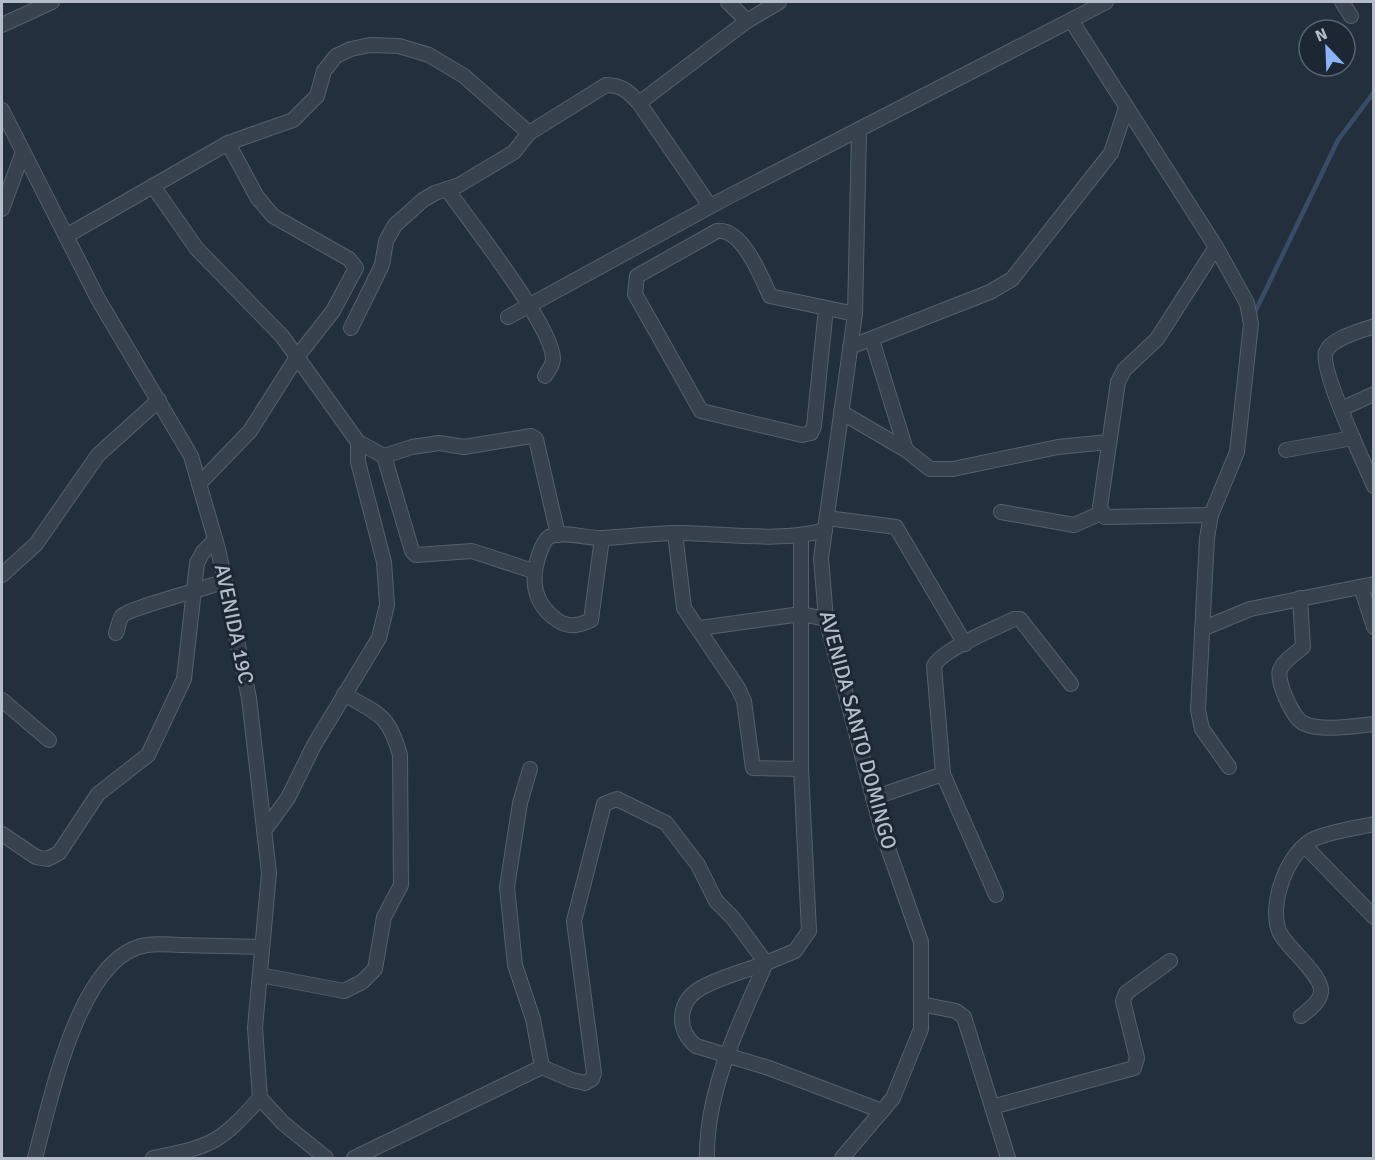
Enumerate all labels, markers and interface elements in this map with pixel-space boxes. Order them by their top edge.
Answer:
north arrow [1297,18,1357,78]
text: N [1312,24,1331,46]
street label: AVENIDA 19C [209,561,259,687]
street label: AVENIDA SANTO DOMINGO [814,608,902,852]

